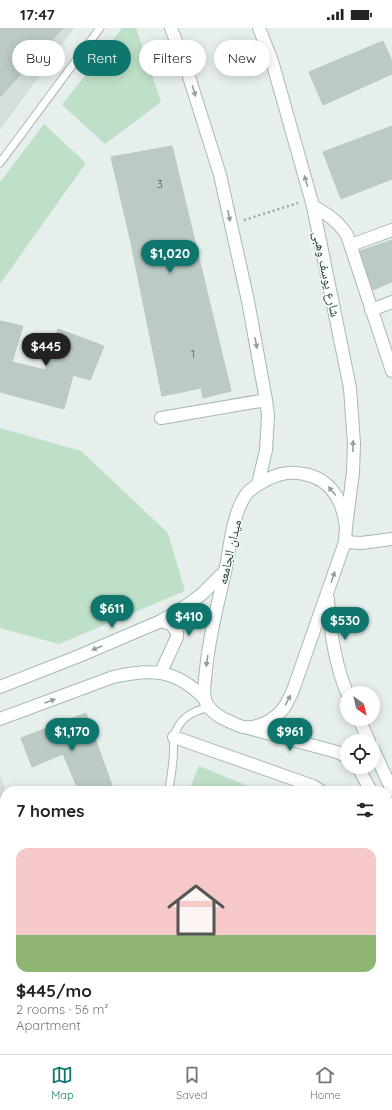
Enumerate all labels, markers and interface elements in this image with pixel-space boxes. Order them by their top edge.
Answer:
text: 17:47 [20,5,55,24]
chip: Buy [12,40,65,76]
chip: Rent [73,40,131,76]
chip: Filters [139,40,206,76]
chip: New [214,40,270,76]
one-way arrow [191,85,197,97]
one-way arrow [303,175,309,187]
house number: 3 [157,177,163,191]
one-way arrow [227,210,233,222]
street label: شارع يوسف وهبى [308,230,344,319]
pin: $1,020 [137,240,203,274]
text: $1,020 [150,245,190,261]
pin: $445 [22,333,70,367]
one-way arrow [253,337,259,349]
text: $445 [31,338,61,354]
house number: 1 [191,347,195,361]
one-way arrow [350,439,356,452]
one-way arrow [328,486,337,496]
street label: ميدان الجامعه [214,518,245,586]
one-way arrow [330,571,336,583]
pin: $611 [88,595,136,629]
text: $611 [100,600,124,616]
pin: $410 [165,603,213,637]
pin: $530 [321,607,369,641]
text: $410 [175,608,203,624]
text: $530 [330,612,360,628]
one-way arrow [90,646,102,652]
one-way arrow [204,655,210,667]
north arrow [340,686,380,726]
map controls [340,686,380,774]
one-way arrow [285,694,291,705]
one-way arrow [44,697,56,703]
pin: $1,170 [39,718,105,752]
pin: $961 [266,718,314,752]
text: $1,170 [54,723,90,739]
text: $961 [276,723,304,739]
button: locate [340,734,380,774]
icon: filters [354,799,376,821]
text: 7 homes [16,800,85,821]
icon: home [160,874,232,946]
text: $445/mo [16,980,92,1001]
text: 2 rooms · 56 m² [16,1001,108,1017]
text: Apartment [16,1017,81,1033]
tab: Map [51,1064,74,1102]
tab: Saved [176,1064,207,1102]
tab: Home [310,1064,341,1102]

